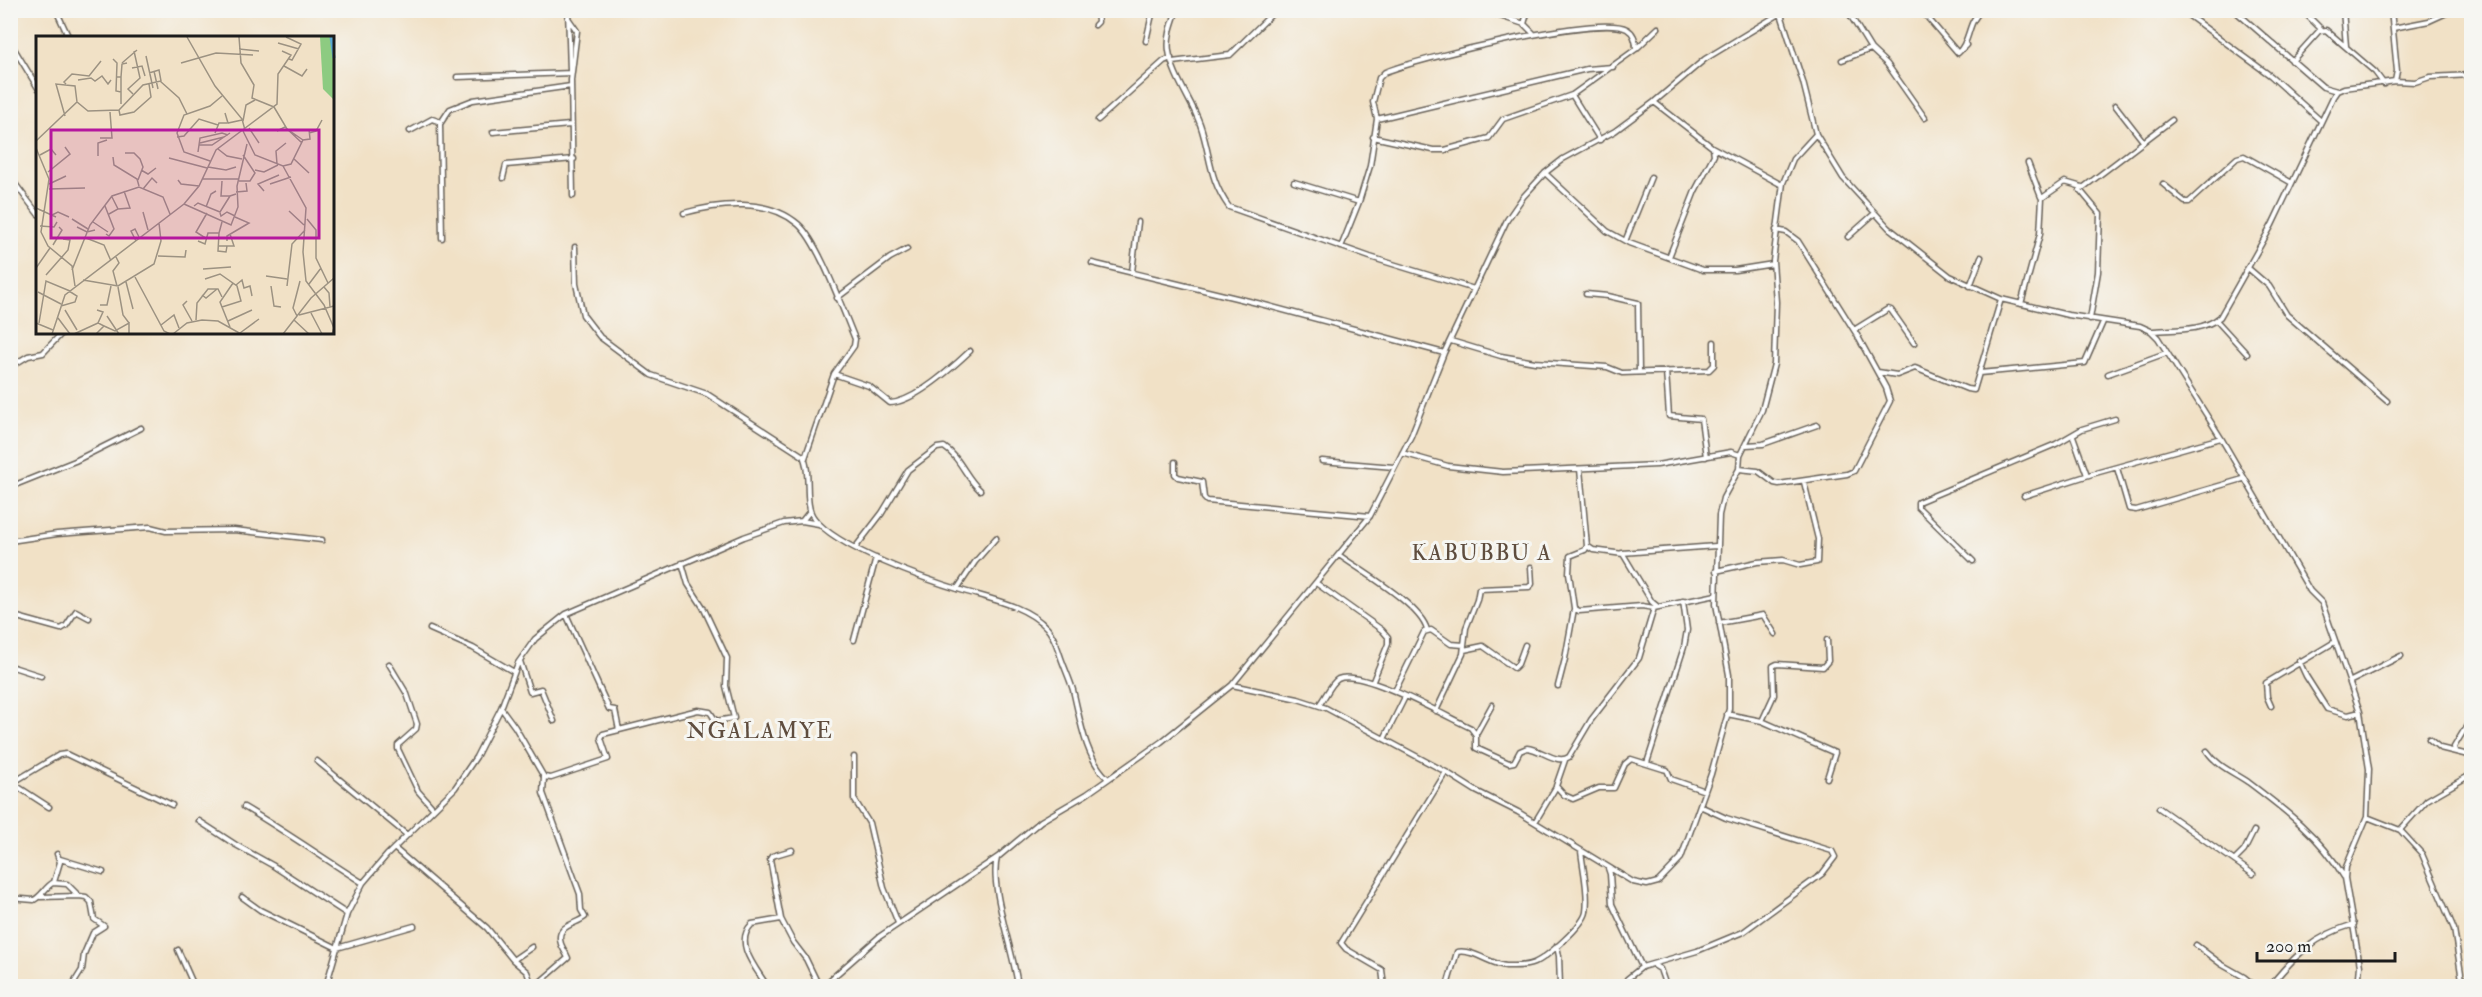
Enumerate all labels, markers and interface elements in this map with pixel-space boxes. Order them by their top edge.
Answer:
inset map [36,36,334,334]
district label: KABUBBU A [1411,539,1553,567]
district label: NGALAMYE [687,717,833,745]
scale bar [2257,925,2395,963]
text: 200 m [2266,935,2311,958]

